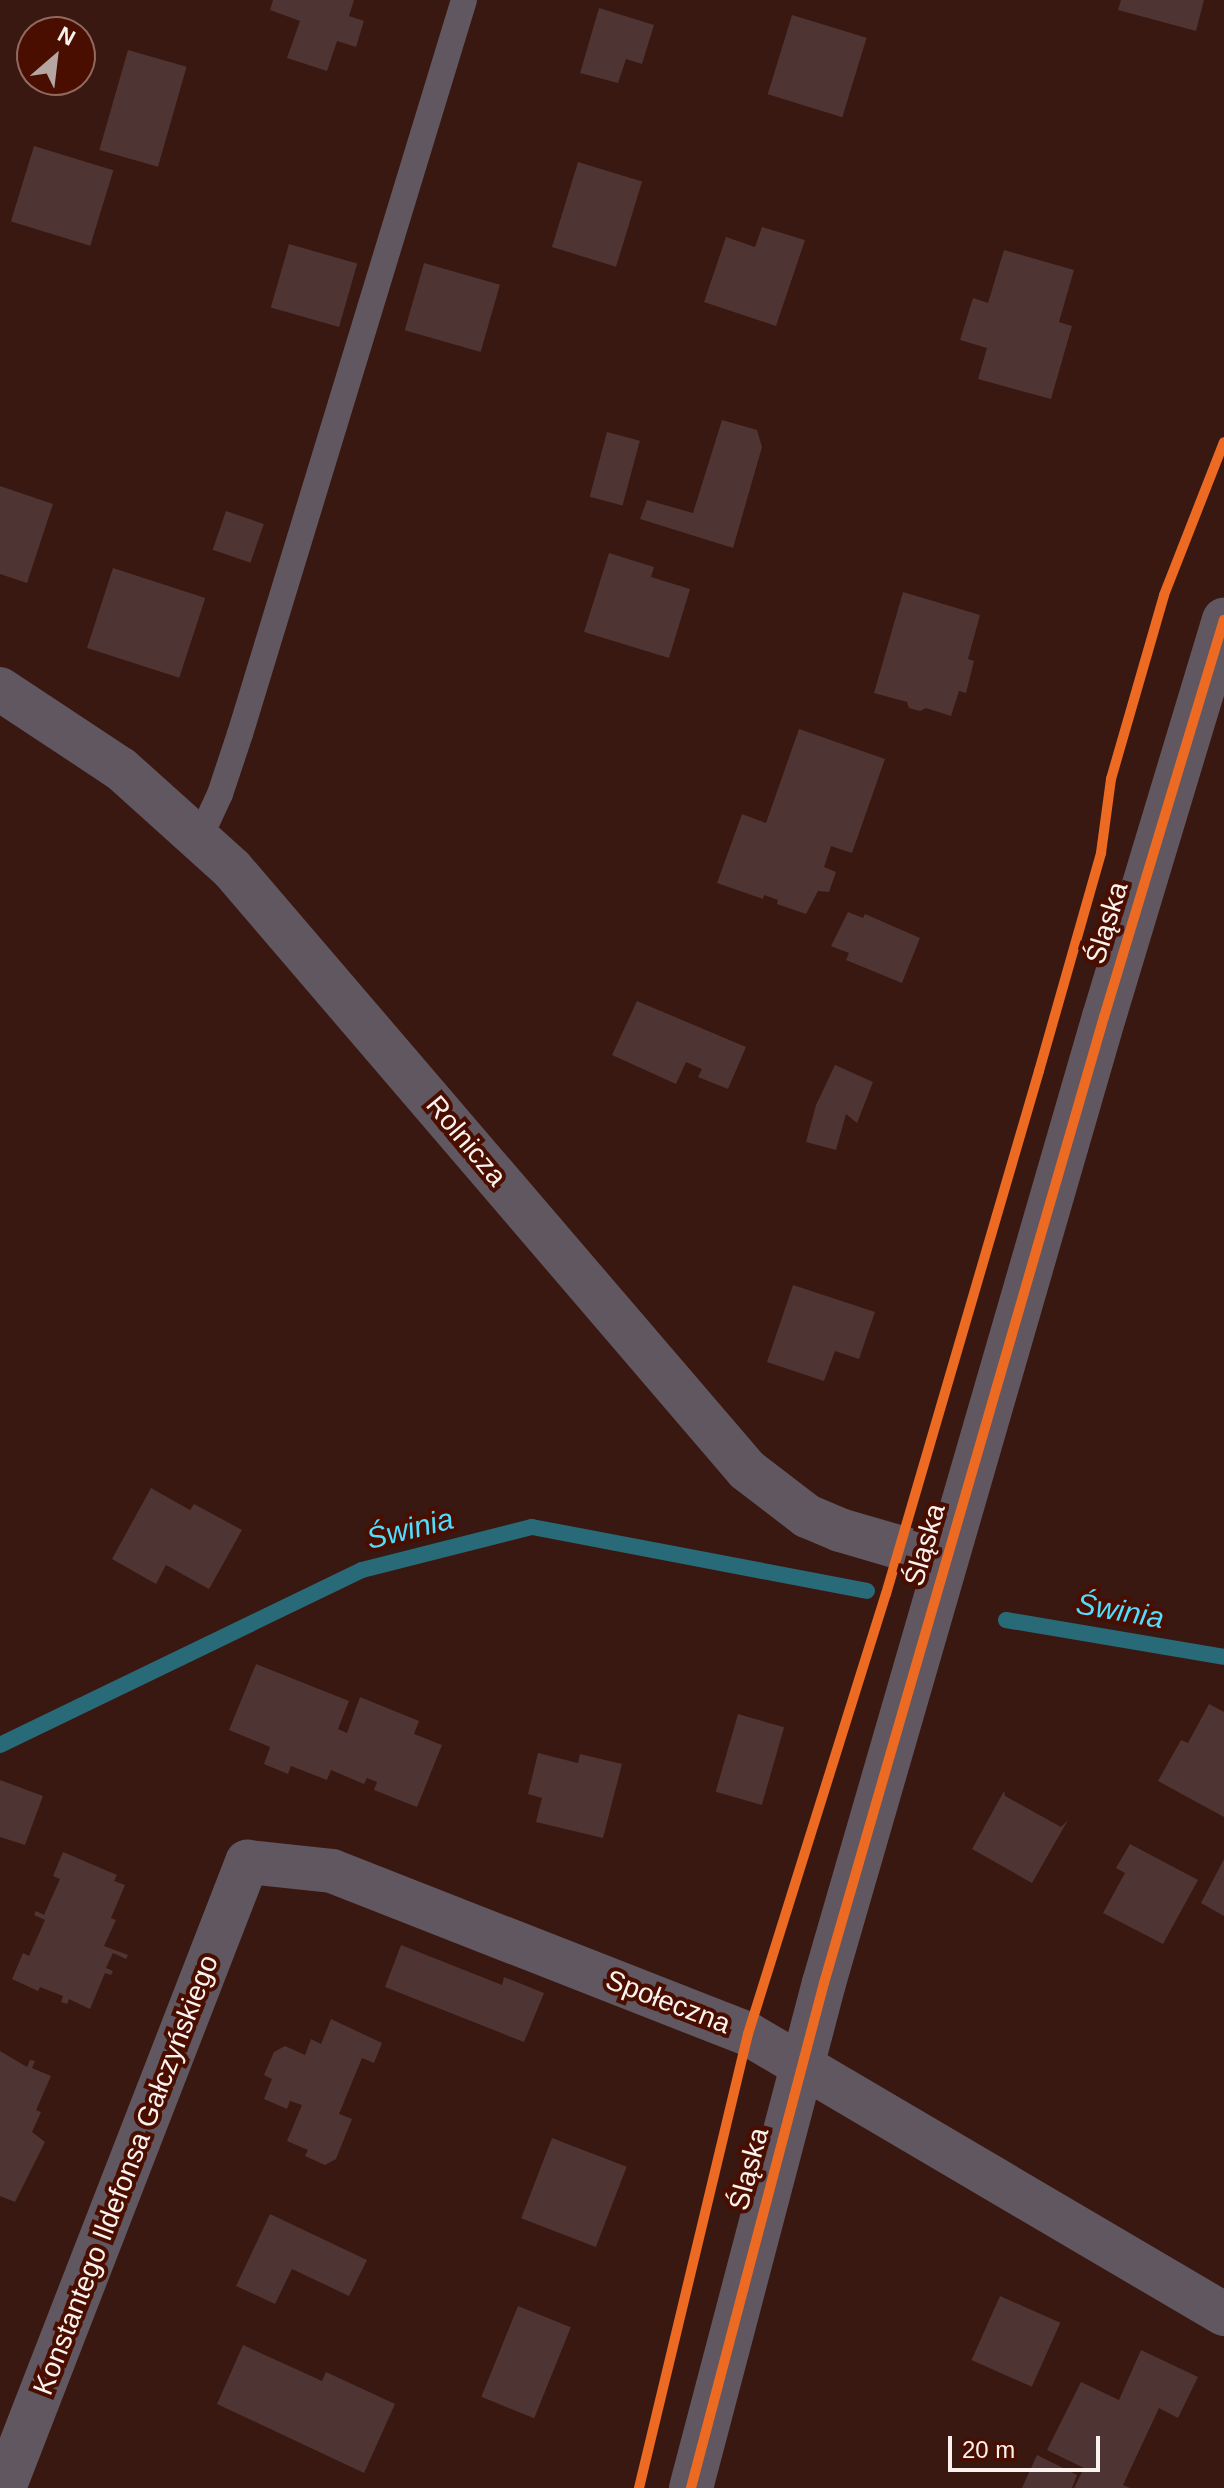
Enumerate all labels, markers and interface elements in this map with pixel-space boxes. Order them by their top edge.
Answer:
north arrow [16,16,96,96]
text: N [54,21,79,51]
street label: Śląska [1079,878,1135,968]
street label: Rolnicza [419,1089,513,1193]
street label: Śląska [897,1500,953,1590]
water label: Świnia [363,1501,457,1557]
water label: Świnia [1073,1586,1167,1636]
street label: Konstantego Ildefonsa Gałczyńskiego [26,1950,226,2400]
street label: Społeczna [601,1963,735,2041]
street label: Śląska [722,2124,776,2214]
scale bar [952,2420,1104,2470]
text: 20 m [962,2436,1015,2463]

